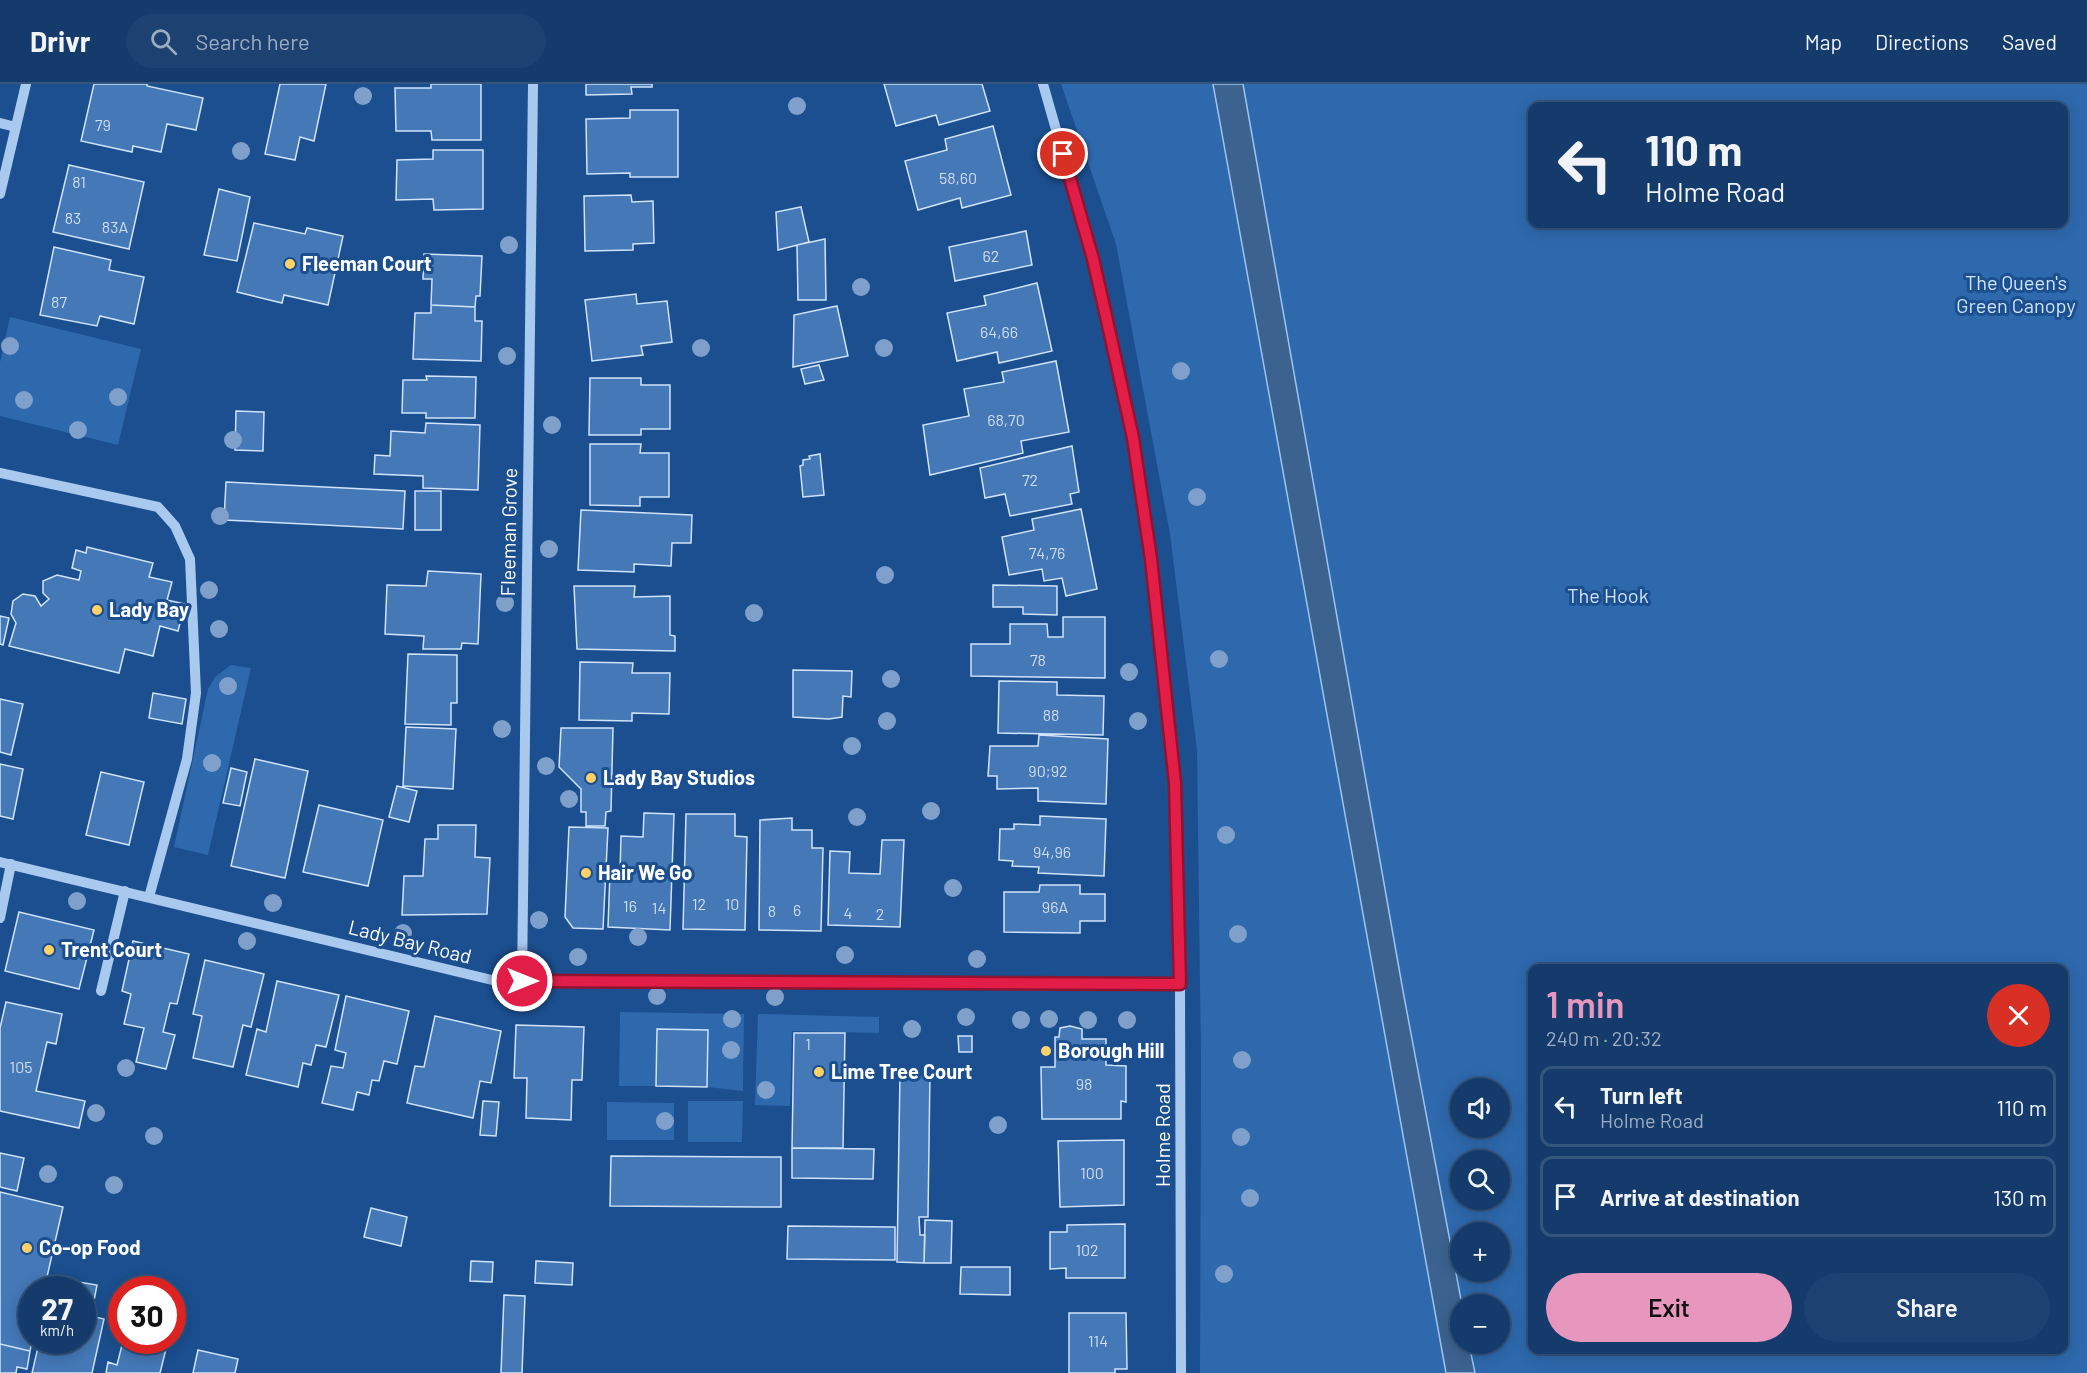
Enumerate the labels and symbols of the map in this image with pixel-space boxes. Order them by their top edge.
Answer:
house number: 79 [95,115,111,134]
pin [1037,128,1088,179]
house number: 58,60 [939,168,977,187]
house number: 81 [72,172,86,191]
house number: 83 [65,208,81,227]
house number: 83A [102,217,128,236]
house number: 62 [983,246,999,265]
place label: Fleeman Court [302,251,432,275]
marker: Fleeman Court [283,257,297,271]
park label: The Queen's Green Canopy [1956,270,2076,317]
house number: 87 [51,292,67,311]
house number: 64,66 [980,322,1018,341]
house number: 68,70 [987,410,1025,429]
street label: Fleeman Grove [495,467,521,596]
house number: 72 [1022,470,1038,489]
house number: 74,76 [1029,543,1065,562]
park label: The Hook [1567,583,1649,607]
place label: Lady Bay [109,597,189,621]
marker: Lady Bay [90,603,104,617]
house number: 78 [1030,650,1046,669]
house number: 88 [1043,705,1059,724]
house number: 90;92 [1028,761,1068,780]
place label: Lady Bay Studios [603,765,755,789]
marker: Lady Bay Studios [584,771,598,785]
house number: 94,96 [1033,842,1071,861]
place label: Hair We Go [598,860,692,884]
marker: Hair We Go [579,866,593,880]
house number: 12 [692,894,706,913]
house number: 10 [725,894,739,913]
house number: 16 [623,896,637,915]
house number: 96A [1042,897,1068,916]
house number: 14 [652,898,666,917]
house number: 6 [793,900,801,919]
house number: 8 [768,901,776,920]
house number: 4 [844,903,852,922]
house number: 2 [876,904,884,923]
street label: Lady Bay Road [346,914,474,968]
place label: Trent Court [61,937,162,961]
marker: Trent Court [42,943,56,957]
position arrow [490,949,554,1013]
house number: 1 [805,1034,811,1053]
place label: Borough Hill [1058,1038,1164,1062]
marker: Borough Hill [1039,1044,1053,1058]
house number: 105 [10,1057,32,1076]
place label: Lime Tree Court [831,1059,972,1083]
marker: Lime Tree Court [812,1065,826,1079]
house number: 98 [1076,1074,1092,1093]
street label: Holme Road [1150,1083,1174,1187]
house number: 100 [1080,1163,1104,1182]
place label: Co-op Food [39,1235,141,1259]
house number: 102 [1075,1240,1099,1259]
marker: Co-op Food [20,1241,34,1255]
speed limit sign: 30 [108,1276,186,1354]
house number: 114 [1088,1331,1108,1350]

